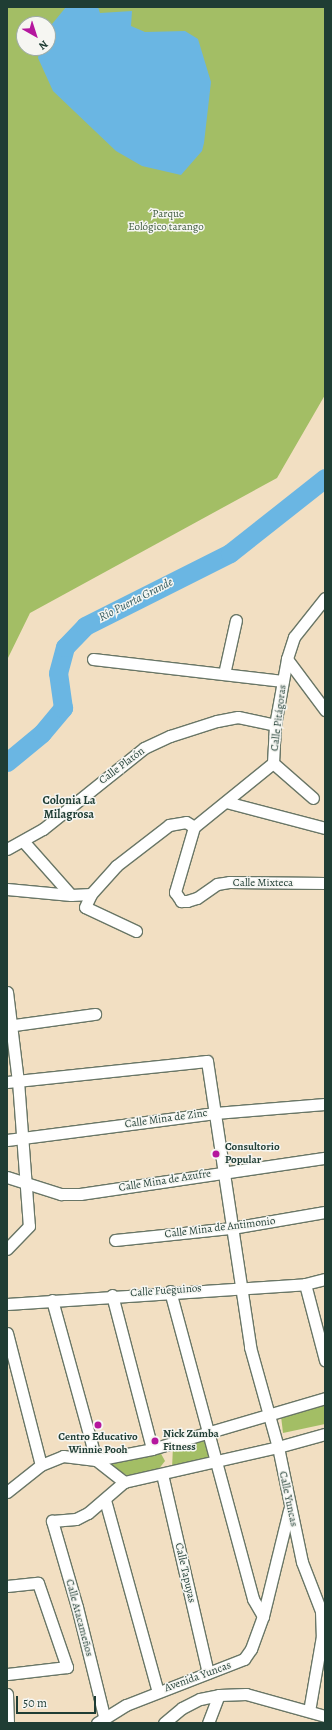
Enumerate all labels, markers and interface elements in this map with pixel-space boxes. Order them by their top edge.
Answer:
north arrow [16,16,56,56]
text: N [35,37,51,53]
park label: ´Parque Eológico tarango [128,208,204,234]
water label: Río Puerta Grande [97,575,175,625]
street label: Calle Pitágoras [268,684,290,752]
street label: Calle Platón [97,745,147,787]
district label: Colonia La Milagrosa [42,794,96,822]
street label: Calle Mixteca [233,876,293,890]
street label: Calle Mina de Zinc [124,1107,208,1131]
place label: Consultorio Popular [225,1141,280,1167]
marker: Consultorio Popular [210,1148,222,1160]
street label: Calle Mina de Azufre [118,1167,212,1195]
street label: Calle Mina de Antimonio [164,1215,276,1241]
street label: Calle Fueguinos [130,1282,202,1300]
marker: Centro Educativo Winnie Pooh [93,1420,103,1430]
place label: Nick Zumba Fitness [163,1428,219,1454]
place label: Centro Educativo Winnie Pooh [58,1431,138,1457]
marker: Nick Zumba Fitness [150,1436,160,1446]
street label: Calle Yuncas [276,1470,300,1528]
street label: Calle Tapuyas [172,1542,198,1604]
street label: Calle Atacameños [62,1578,96,1658]
street label: Avenida Yuncas [163,1659,233,1695]
scale bar [18,1688,98,1714]
text: 50 m [23,1695,47,1711]

